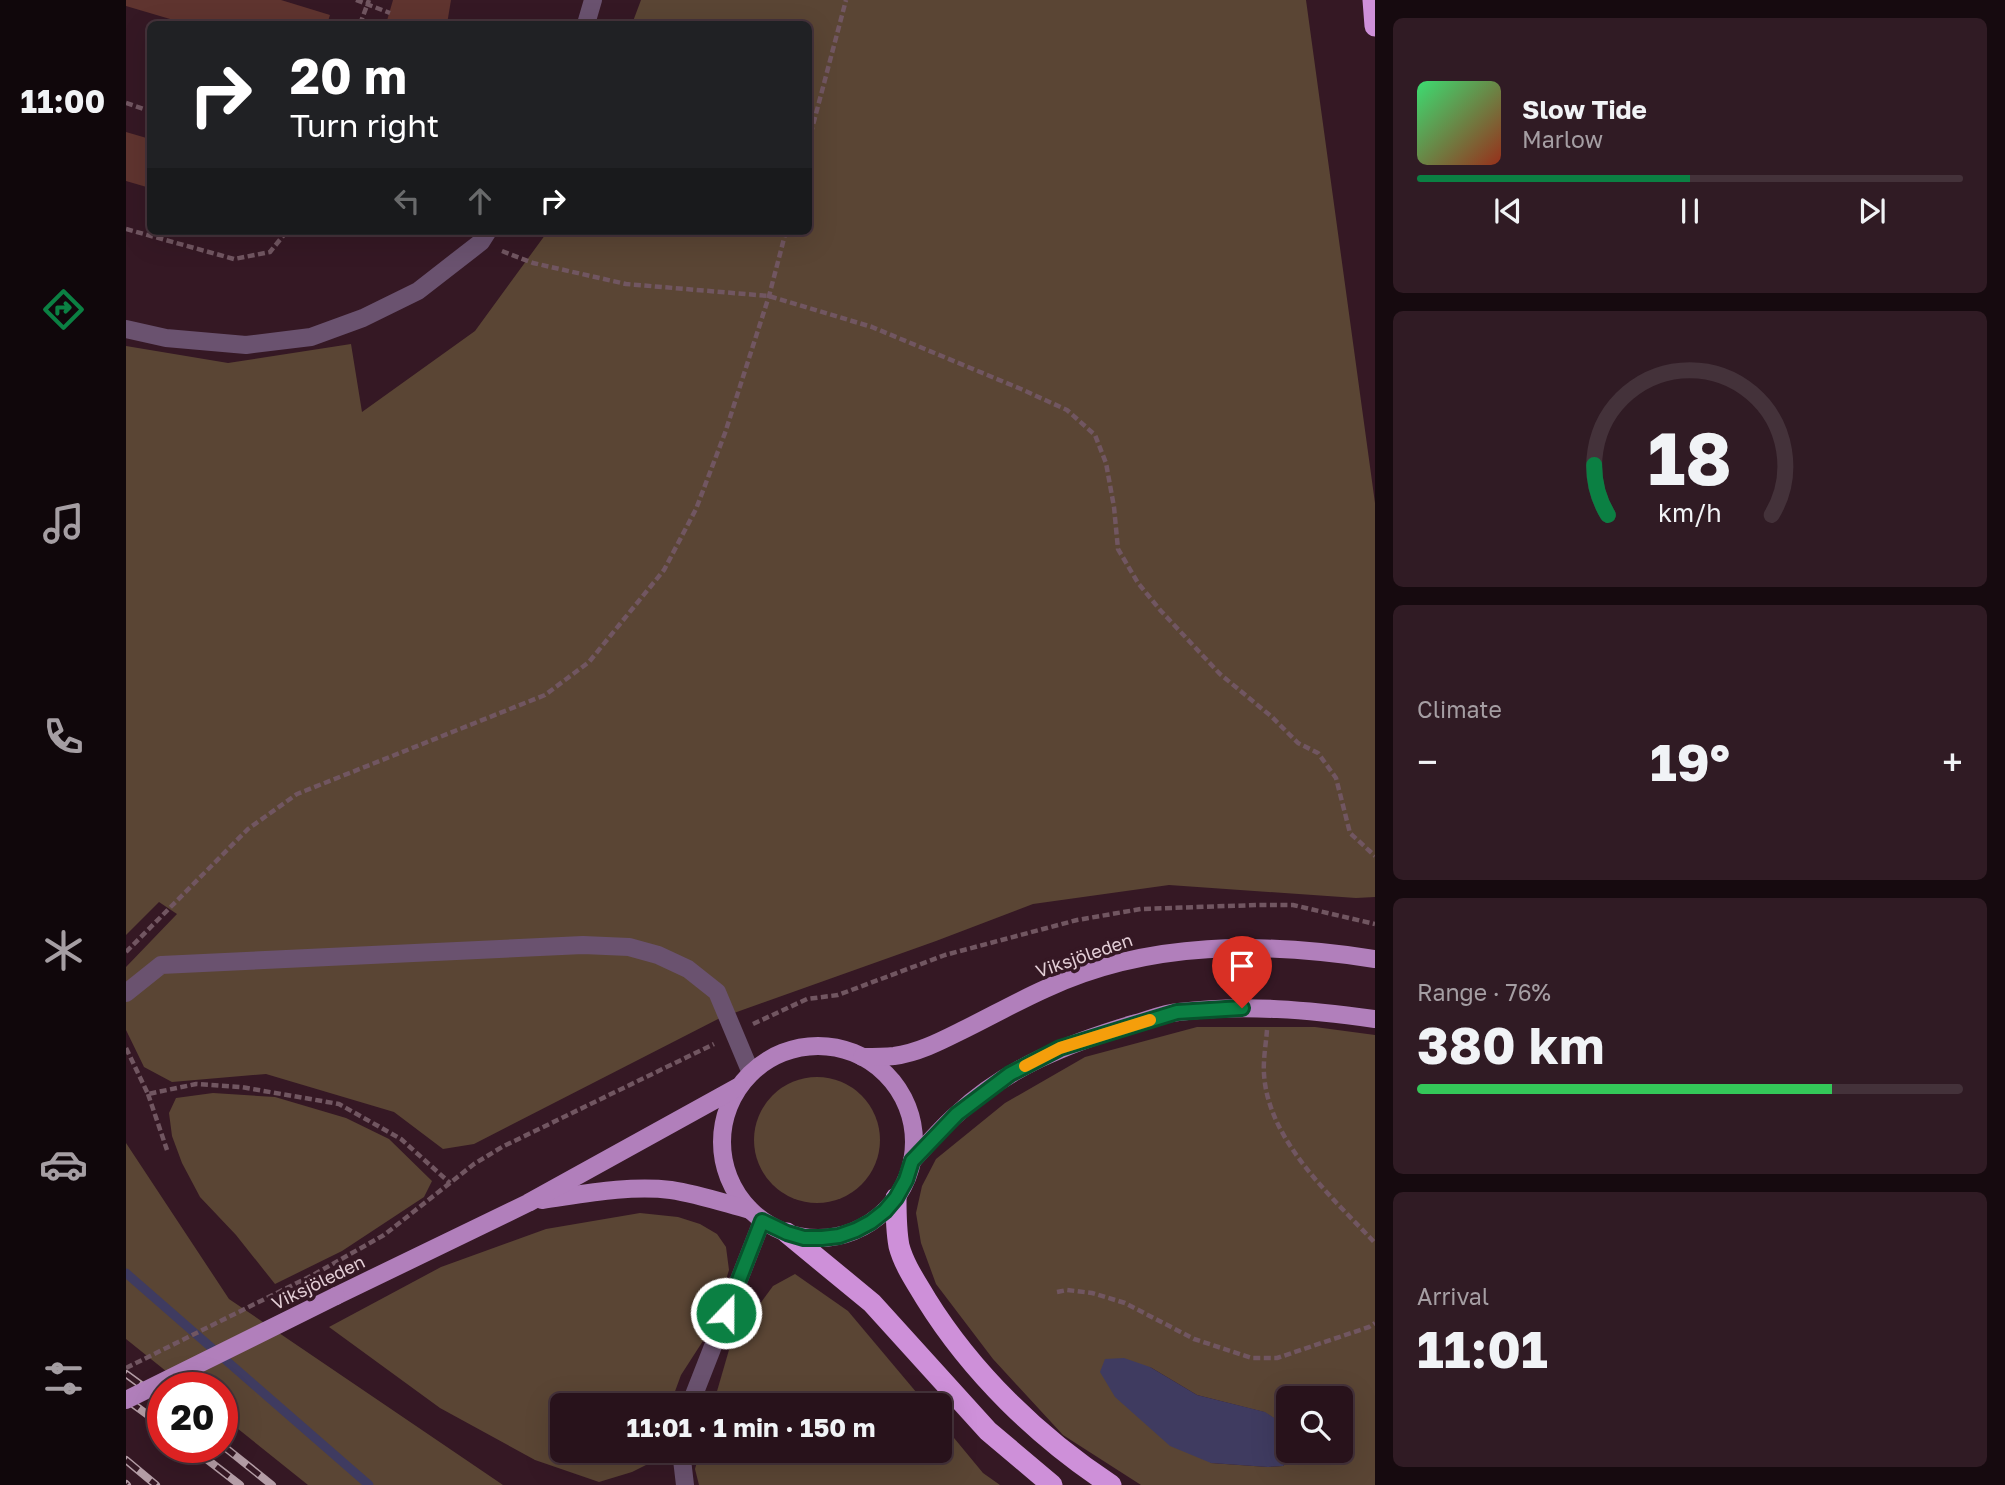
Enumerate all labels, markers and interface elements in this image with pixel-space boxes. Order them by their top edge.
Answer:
text: 20 m [290,46,407,105]
icon: right [175,49,266,140]
text: 11:00 [21,82,105,120]
text: Slow Tide [1522,94,1647,125]
text: Turn right [290,106,439,144]
text: Marlow [1522,125,1603,153]
icon: left [388,182,426,220]
icon: ahead [461,182,499,220]
icon: right [534,182,572,220]
icon: previous [1489,192,1527,230]
icon: pause [1671,192,1709,230]
icon: next [1853,192,1891,230]
icon: directions [39,285,88,334]
text: 18 [1648,415,1732,502]
text: km/h [1658,497,1722,528]
icon: music [39,499,88,548]
text: Climate [1417,695,1502,723]
icon: phone [39,712,88,761]
text: 19° [1650,730,1730,792]
text: − [1417,739,1438,784]
text: + [1942,739,1963,784]
icon: climate [39,926,88,975]
street label: Viksjöleden [1033,928,1135,982]
pin [1212,936,1272,1008]
icon: arrive [1223,947,1261,985]
text: Range · 76% [1417,978,1551,1006]
text: 380 km [1417,1013,1604,1075]
icon: car [39,1140,88,1189]
street label: Viksjöleden [268,1250,368,1314]
position arrow [689,1276,763,1350]
text: Arrival [1417,1282,1489,1310]
text: 11:01 [1417,1317,1548,1379]
icon: filters [39,1354,88,1403]
speed limit sign: 20 [147,1372,238,1463]
map controls [1276,1386,1353,1463]
button: search [1276,1386,1353,1463]
text: 11:01 · 1 min · 150 m [627,1412,875,1443]

